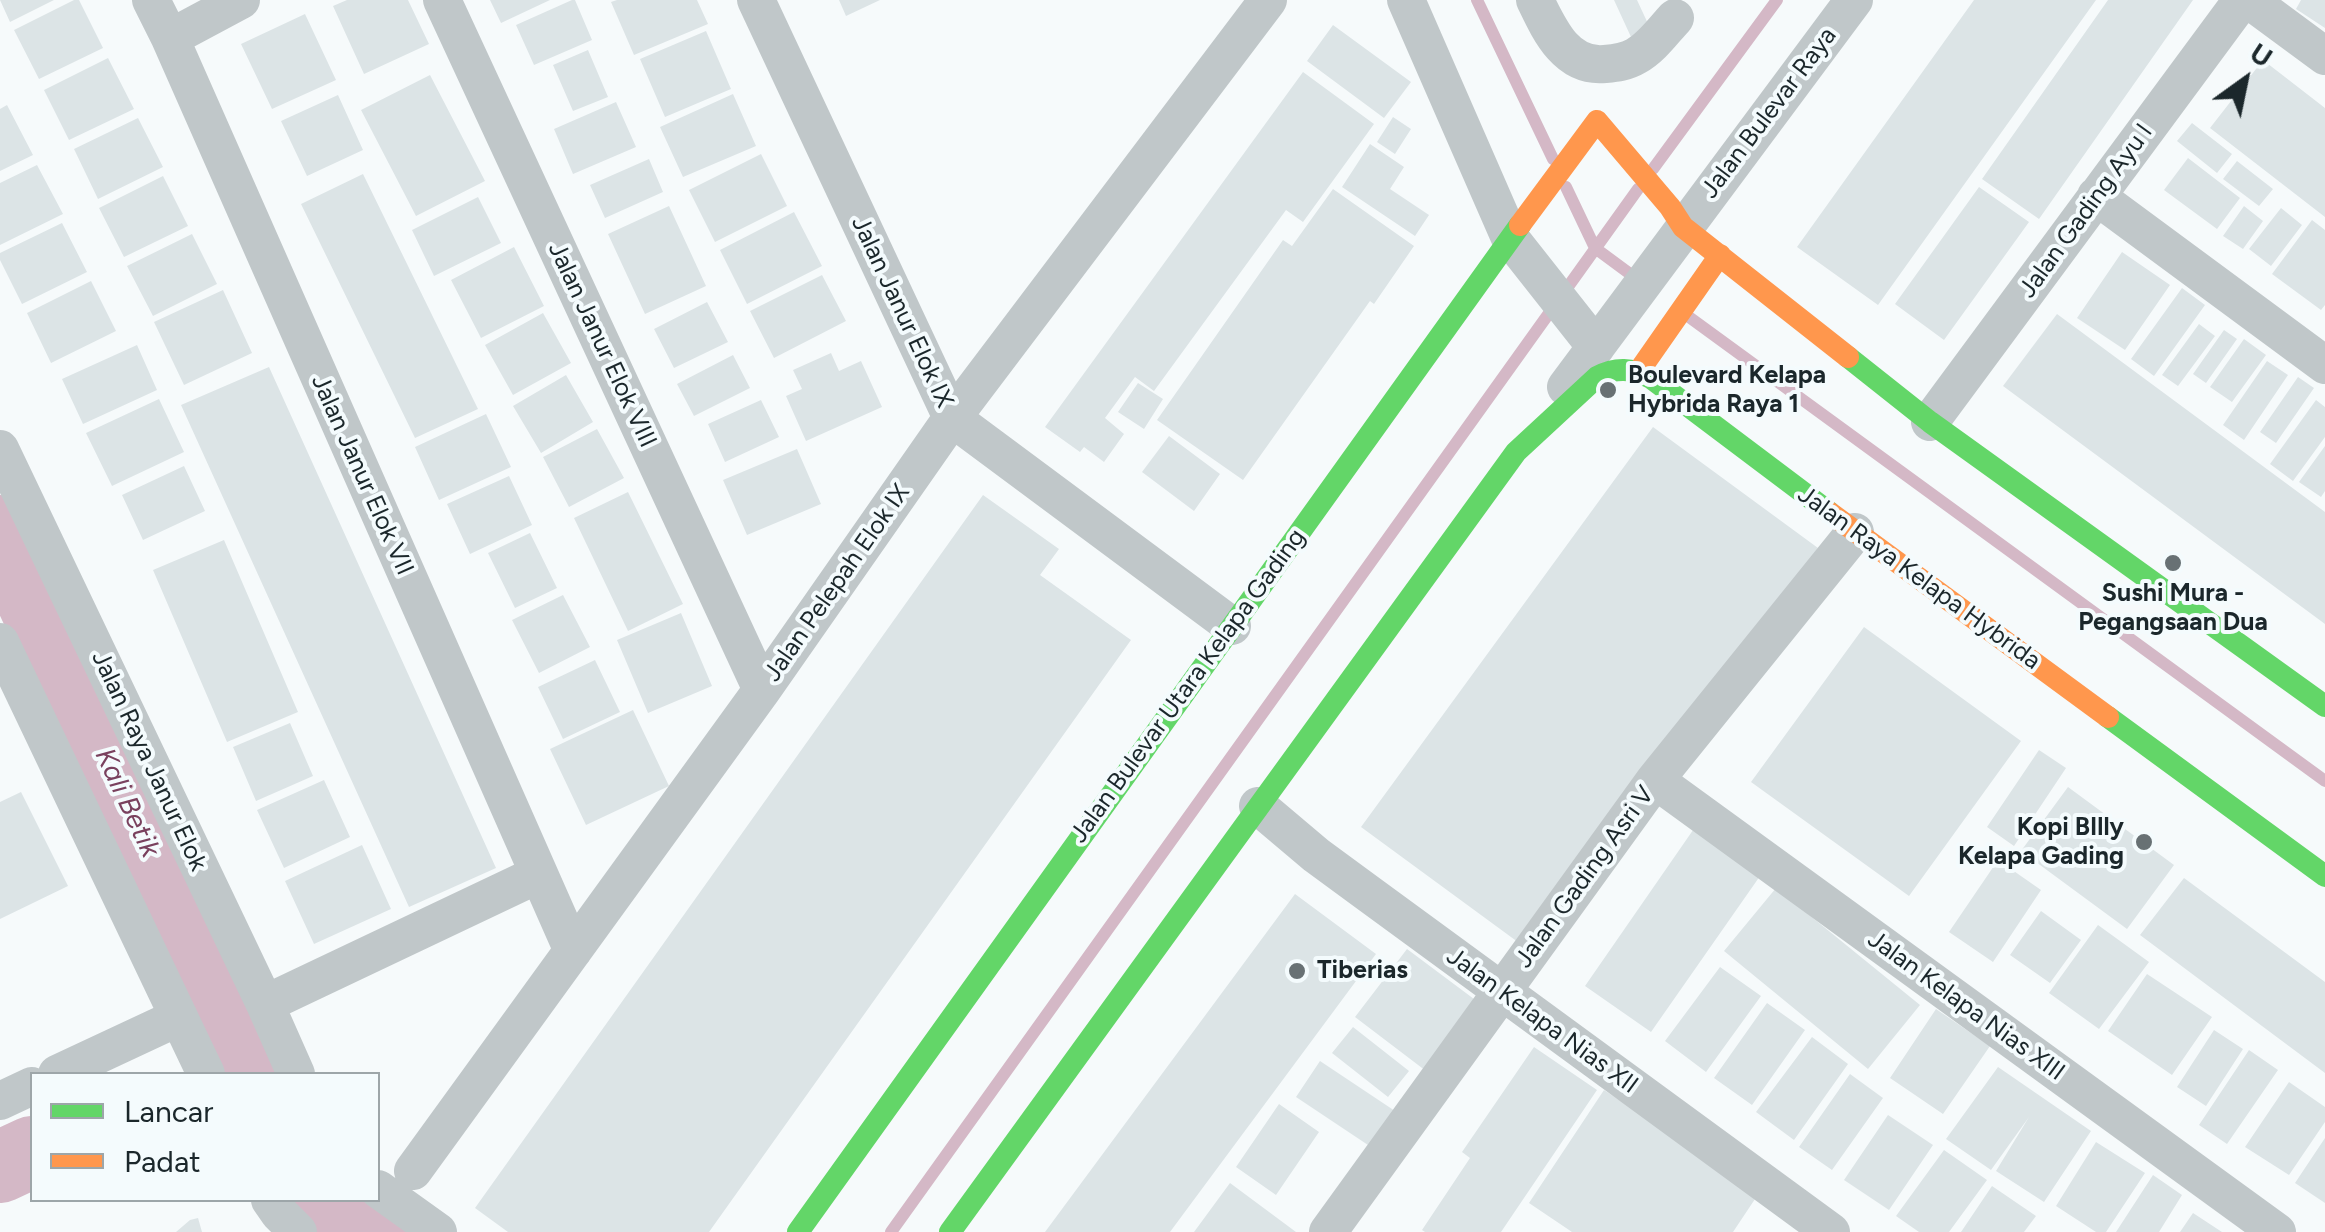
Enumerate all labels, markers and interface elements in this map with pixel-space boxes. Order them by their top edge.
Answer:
street label: Jalan Bulevar Raya [1695,22,1843,204]
north arrow [2195,30,2295,130]
text: U [2244,35,2279,74]
street label: Jalan Gading Ayu I [2013,118,2159,304]
street label: Jalan Janur Elok IX [845,212,959,412]
street label: Jalan Janur Elok VIII [541,238,663,452]
place label: Boulevard Kelapa Hybrida Raya 1 [1628,361,1826,420]
street label: Jalan Janur Elok VII [304,370,420,580]
marker: Boulevard Kelapa Hybrida Raya 1 [1597,379,1619,401]
street label: Jalan Pelepah Elok IX [758,479,916,687]
street label: Jalan Raya Kelapa Hybrida [1792,480,2046,676]
street label: Jalan Bulevar Utara Kelapa Gading [1064,523,1312,849]
marker: Sushi Mura - Pegangsaan Dua [2162,552,2184,574]
place label: Sushi Mura - Pegangsaan Dua [2078,579,2268,638]
street label: Jalan Raya Janur Elok [85,646,213,876]
water label: Kali Betik [87,743,167,863]
street label: Jalan Gading Asri V [1509,780,1661,974]
place label: Kopi BIlly Kelapa Gading [1958,813,2124,872]
marker: Kopi BIlly Kelapa Gading [2133,831,2155,853]
street label: Jalan Kelapa Nias XIII [1862,924,2070,1088]
street label: Jalan Kelapa Nias XII [1440,941,1644,1101]
place label: Tiberias [1317,956,1408,986]
marker: Tiberias [1286,960,1308,982]
legend [30,1072,380,1202]
text: Lancar [124,1093,213,1130]
text: Padat [124,1143,201,1180]

